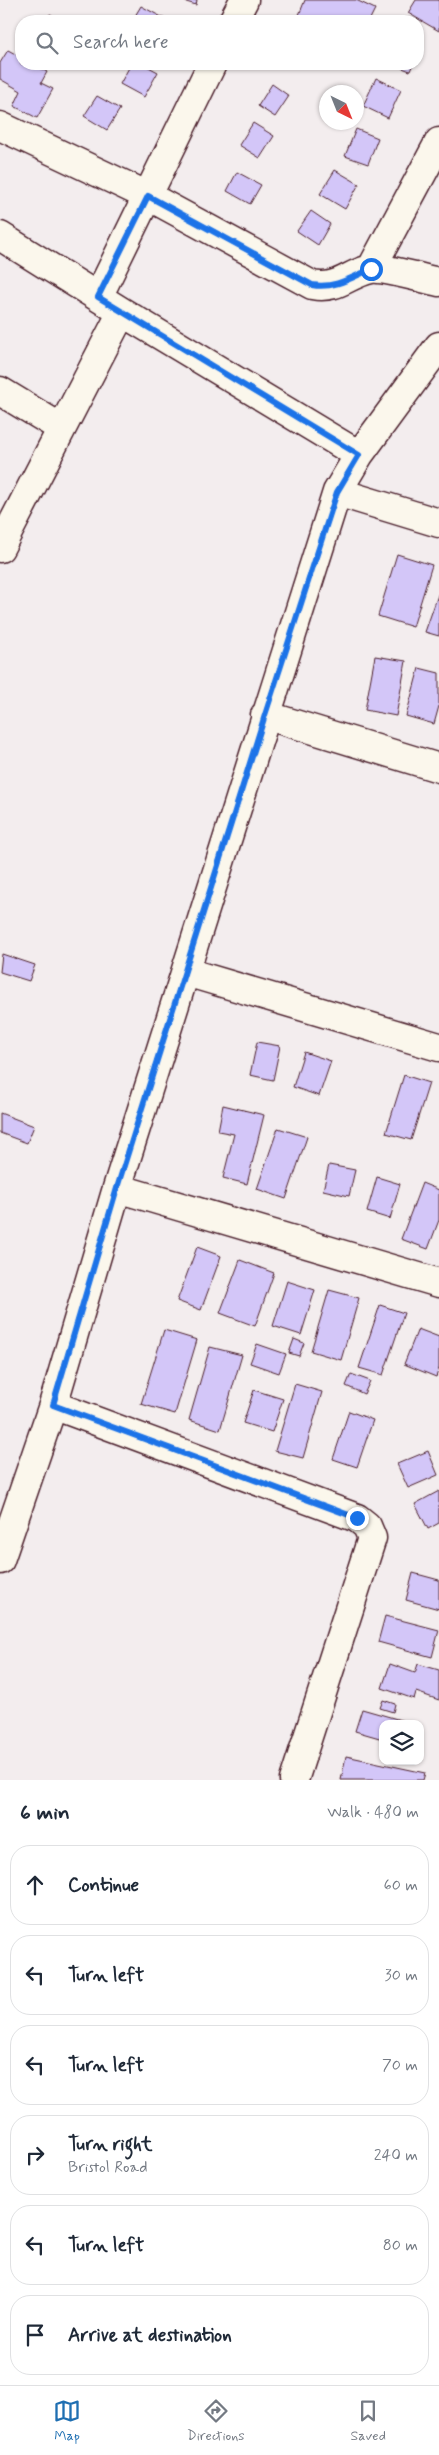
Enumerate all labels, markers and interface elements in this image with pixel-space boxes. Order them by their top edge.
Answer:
search box [15,15,424,70]
icon: search [33,29,61,57]
text: Search here [73,30,169,55]
north arrow [319,85,364,130]
route start [360,258,383,281]
route end [346,1507,369,1530]
map controls [379,1720,424,1765]
button: layers [379,1720,424,1765]
text: 6 min [20,1799,70,1827]
text: Walk · 480 m [327,1802,419,1823]
icon: ahead [21,1871,49,1899]
text: Continue [68,1873,139,1898]
text: 60 m [384,1875,418,1896]
icon: left [21,1961,49,1989]
text: Turn left [68,1963,144,1988]
text: 30 m [385,1965,418,1986]
icon: left [21,2051,49,2079]
text: Turn left [68,2053,144,2078]
text: 70 m [382,2055,418,2076]
text: Turn right [68,2132,152,2157]
icon: right [21,2141,49,2169]
text: 240 m [374,2145,418,2166]
text: Bristol Road [68,2157,148,2178]
icon: left [21,2231,49,2259]
text: Turn left [68,2233,144,2258]
text: 80 m [383,2235,418,2256]
icon: arrive [21,2321,49,2349]
text: Arrive at destination [68,2323,232,2348]
tab: Map [53,2397,81,2445]
tab: Directions [187,2397,245,2445]
tab: Saved [351,2397,386,2445]

